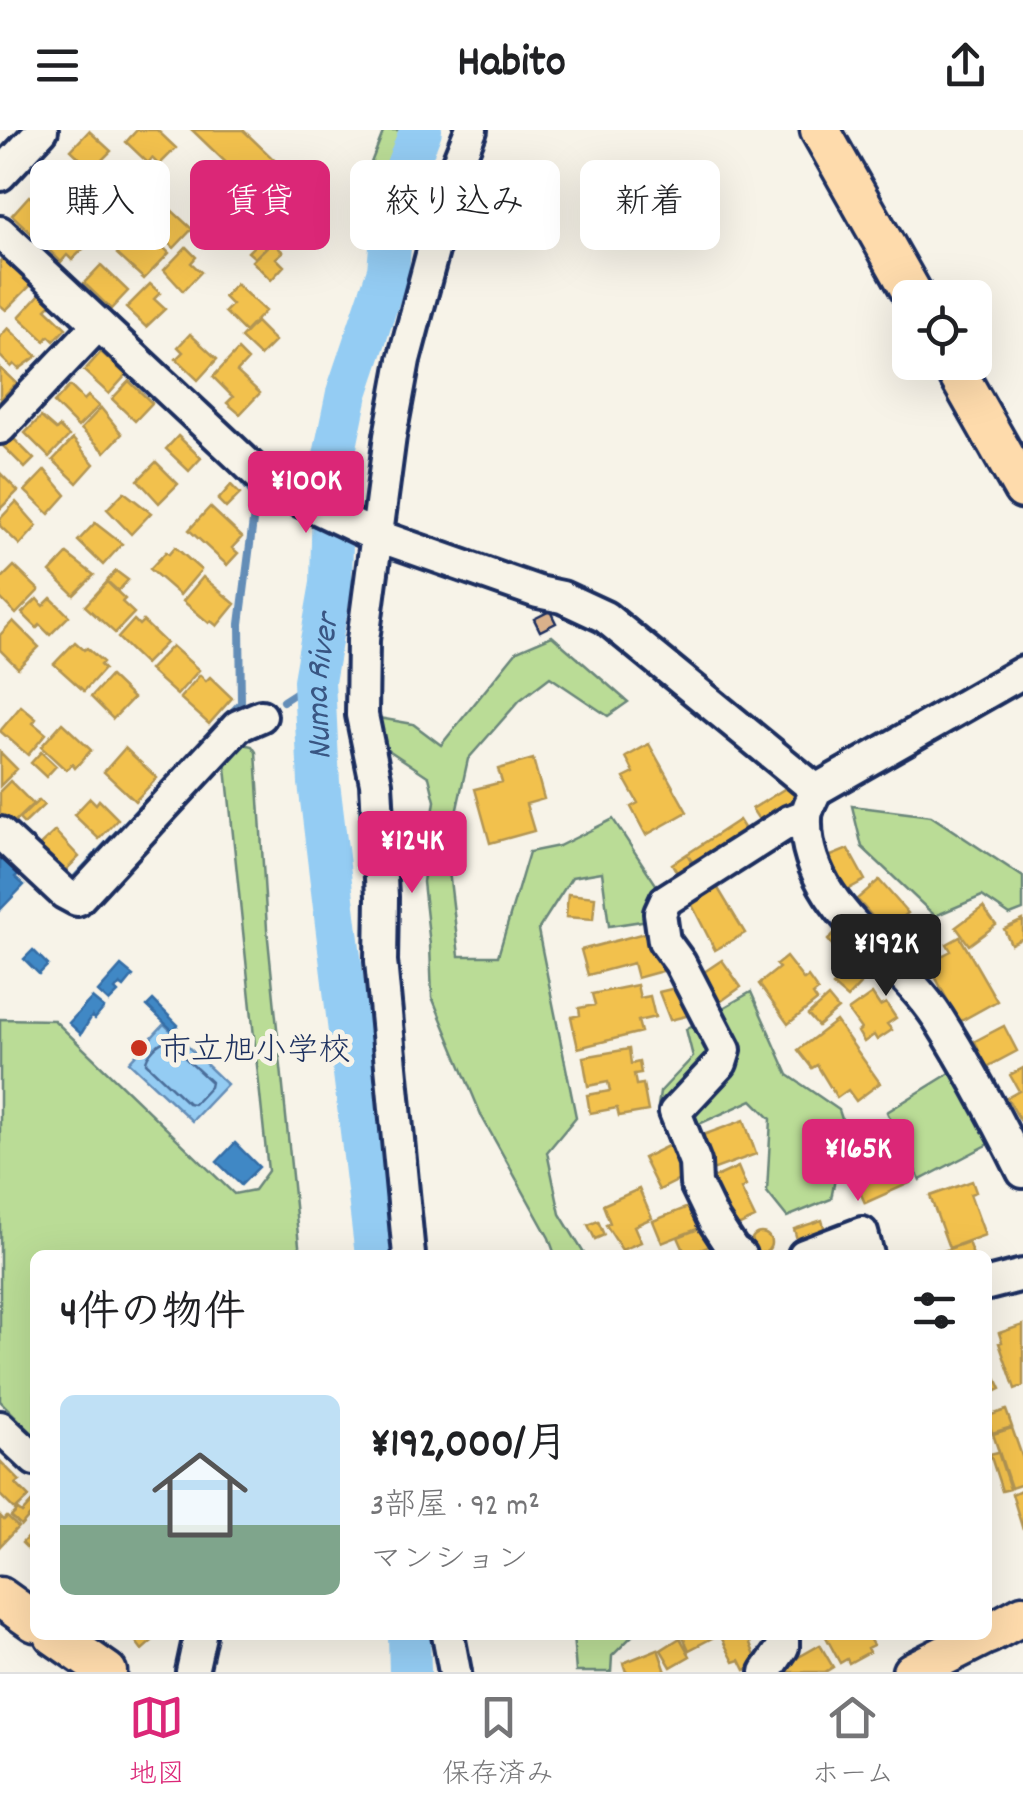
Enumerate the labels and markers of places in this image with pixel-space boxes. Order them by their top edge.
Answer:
pin: ¥100K [236,451,376,536]
pin: ¥124K [342,811,482,896]
pin: ¥192K [816,914,956,999]
place label: 市立旭小学校 [159,1030,351,1076]
marker: 市立旭小学校 [128,1037,150,1059]
pin: ¥165K [788,1119,928,1204]

